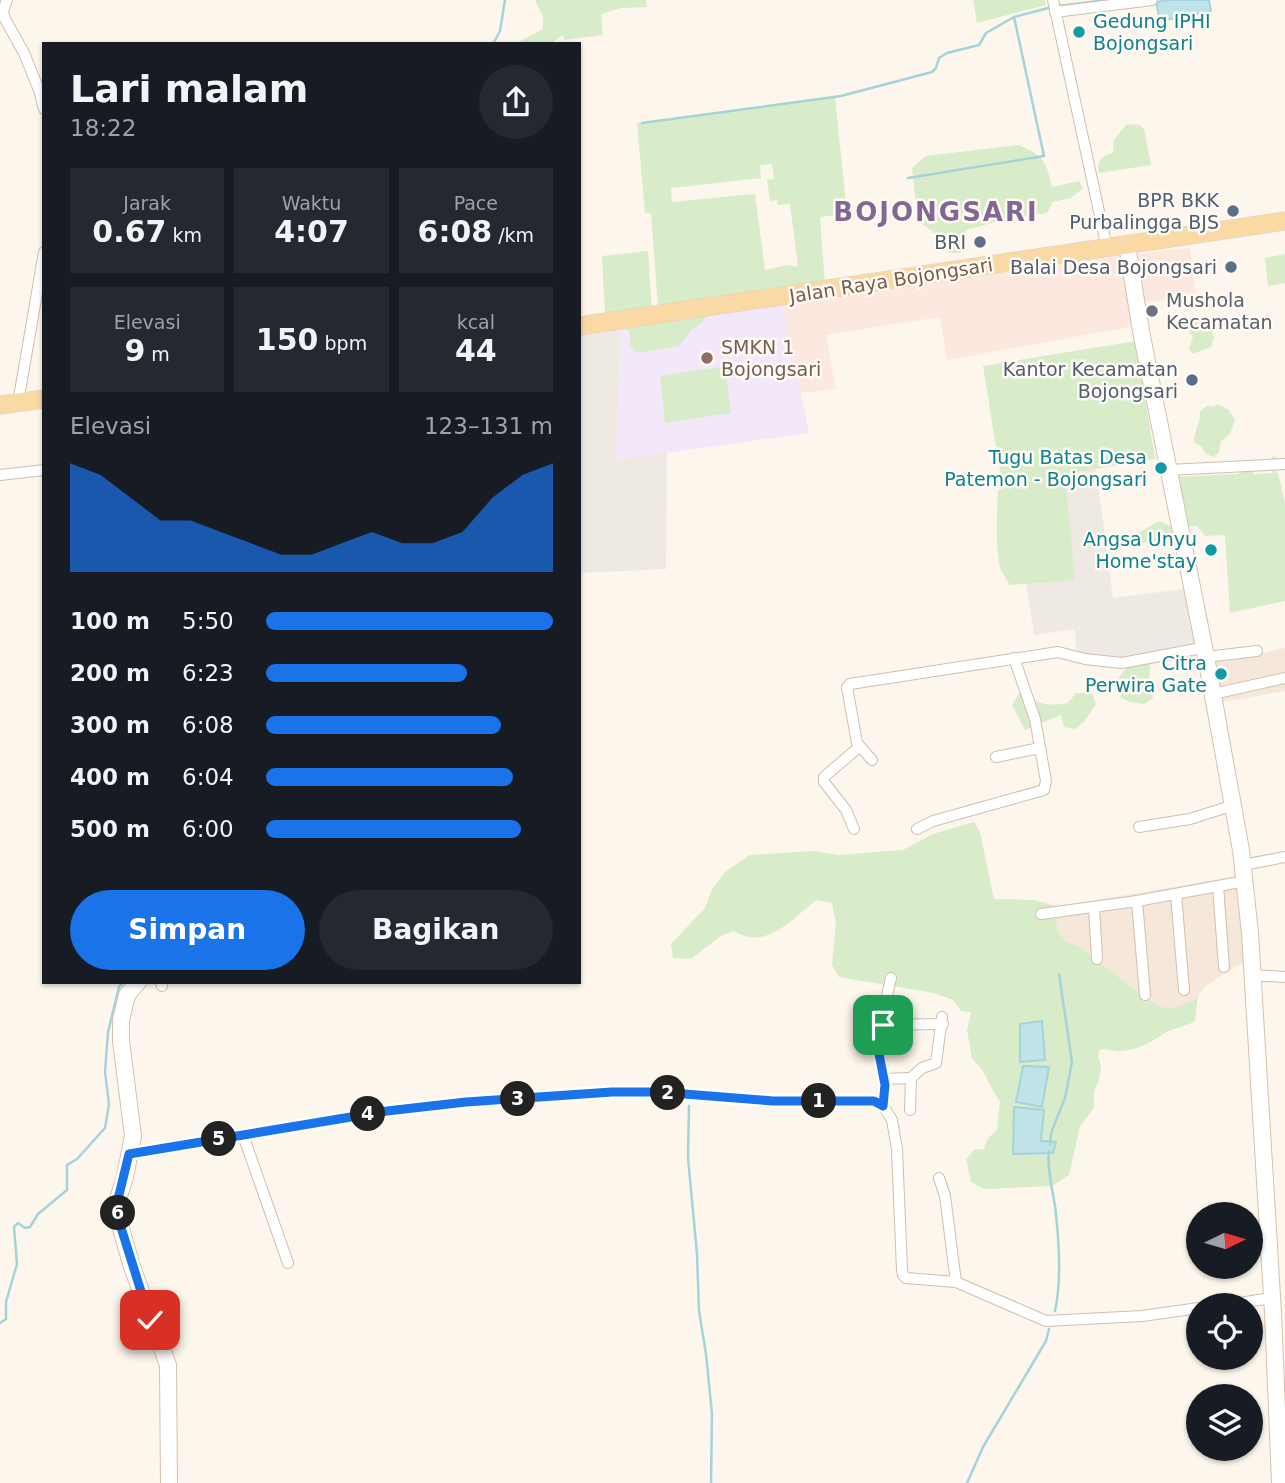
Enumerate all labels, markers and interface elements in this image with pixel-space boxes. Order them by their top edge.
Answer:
place label: Gedung IPHI Bojongsari [1093,10,1211,54]
marker: Gedung IPHI Bojongsari [1071,24,1087,40]
button: share [479,65,553,139]
text: Lari malam [70,67,308,111]
text: 18:22 [70,115,136,141]
place label: BPR BKK Purbalingga BJS [1069,189,1220,233]
text: Jarak [123,192,171,214]
text: Waktu [282,192,341,214]
text: Pace [454,192,498,214]
district label: BOJONGSARI [833,197,1039,227]
marker: BPR BKK Purbalingga BJS [1225,203,1241,219]
text: 0.67 [92,214,166,249]
text: 4:07 [274,214,349,249]
text: 6:08 [418,214,492,249]
text: km [166,224,202,246]
text: /km [492,224,534,246]
place label: BRI [934,231,966,253]
marker: BRI [972,234,988,250]
street label: Jalan Raya Bojongsari [787,253,994,307]
place label: Balai Desa Bojongsari [1010,256,1217,278]
marker: Balai Desa Bojongsari [1223,259,1239,275]
place label: Mushola Kecamatan [1166,289,1273,333]
marker: Mushola Kecamatan [1144,303,1160,319]
text: Elevasi [114,311,181,333]
text: kcal [457,311,495,333]
text: 150 [256,322,318,357]
text: bpm [318,332,367,354]
text: 9 [124,333,145,368]
text: 44 [455,333,497,368]
place label: SMKN 1 Bojongsari [721,336,821,380]
text: m [145,343,170,365]
marker: SMKN 1 Bojongsari [699,350,715,366]
place label: Kantor Kecamatan Bojongsari [1003,358,1178,402]
marker: Kantor Kecamatan Bojongsari [1184,372,1200,388]
text: Elevasi [70,413,151,439]
text: 123–131 m [424,413,553,439]
place label: Tugu Batas Desa Patemon - Bojongsari [944,446,1147,490]
marker: Tugu Batas Desa Patemon - Bojongsari [1153,460,1169,476]
place label: Angsa Unyu Home'stay [1083,528,1197,572]
marker: Angsa Unyu Home'stay [1203,542,1219,558]
text: 100 m [70,608,150,634]
text: 5:50 [182,608,234,634]
place label: Citra Perwira Gate [1085,652,1207,696]
text: 200 m [70,660,150,686]
text: 6:23 [182,660,234,686]
marker: Citra Perwira Gate [1213,666,1229,682]
text: 300 m [70,712,150,738]
text: 6:08 [182,712,234,738]
text: 400 m [70,764,150,790]
text: 6:04 [182,764,234,790]
text: 500 m [70,816,150,842]
text: 6:00 [182,816,234,842]
button: Simpan [70,890,305,970]
button: Bagikan [319,890,553,970]
pin [853,995,913,1055]
icon: arrive [864,1006,902,1044]
pin: 2 [650,1076,686,1110]
text: 2 [661,1081,674,1103]
pin: 3 [500,1082,536,1116]
pin: 1 [802,1084,836,1118]
text: 3 [511,1087,524,1109]
text: 1 [812,1089,825,1111]
pin: 4 [350,1096,386,1132]
text: 4 [361,1102,374,1124]
pin: 5 [202,1122,236,1156]
text: 5 [212,1127,225,1149]
pin: 6 [100,1196,136,1230]
text: 6 [111,1201,124,1223]
north arrow [1186,1202,1264,1279]
map controls [1186,1202,1263,1461]
pin [120,1290,180,1350]
button: locate [1186,1293,1263,1370]
icon: check [131,1301,169,1339]
button: layers [1186,1384,1263,1461]

